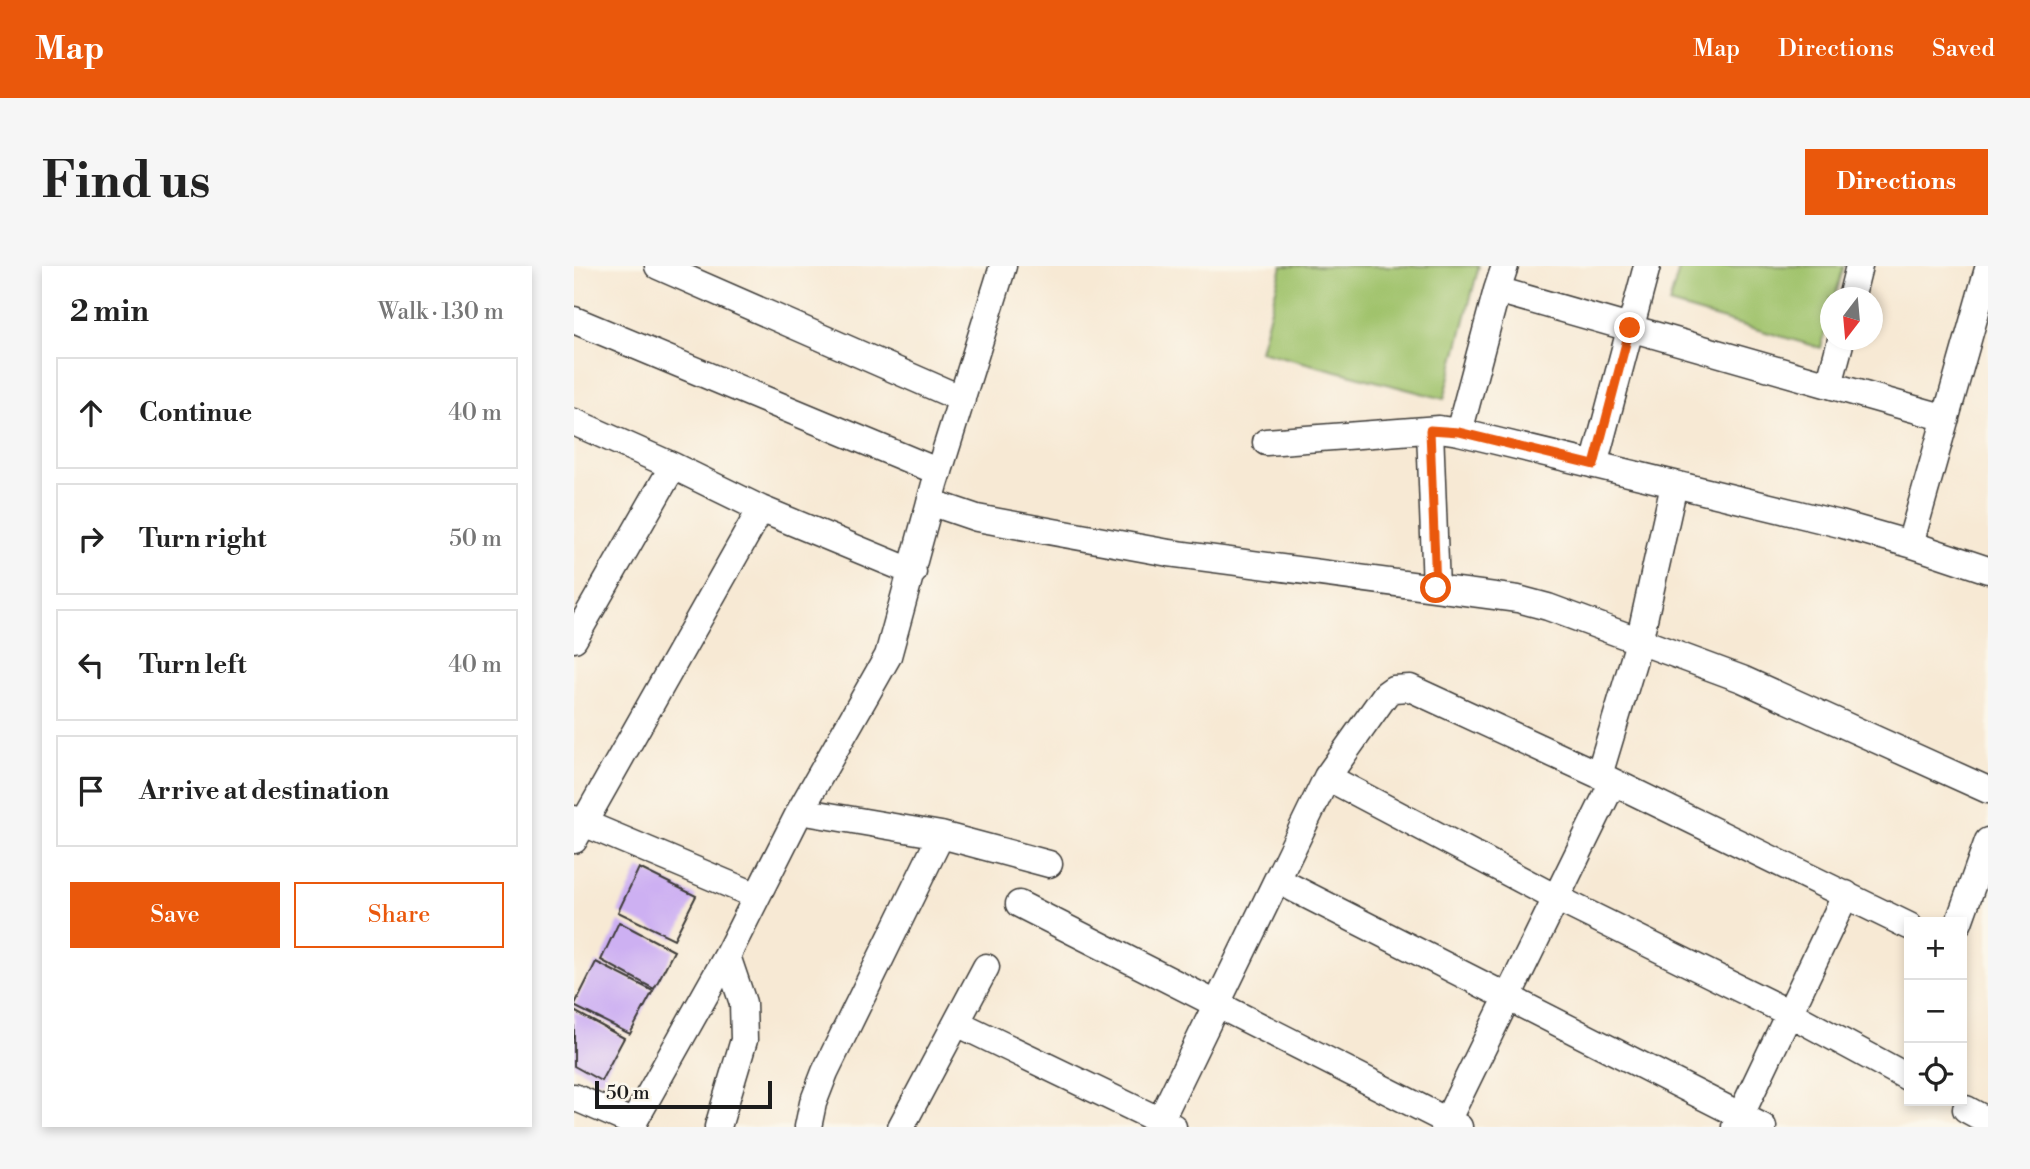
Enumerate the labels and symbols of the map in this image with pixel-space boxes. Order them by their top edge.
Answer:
north arrow [1820,287,1883,350]
route end [1614,312,1645,343]
route start [1420,572,1451,603]
scale bar [595,1078,772,1110]

